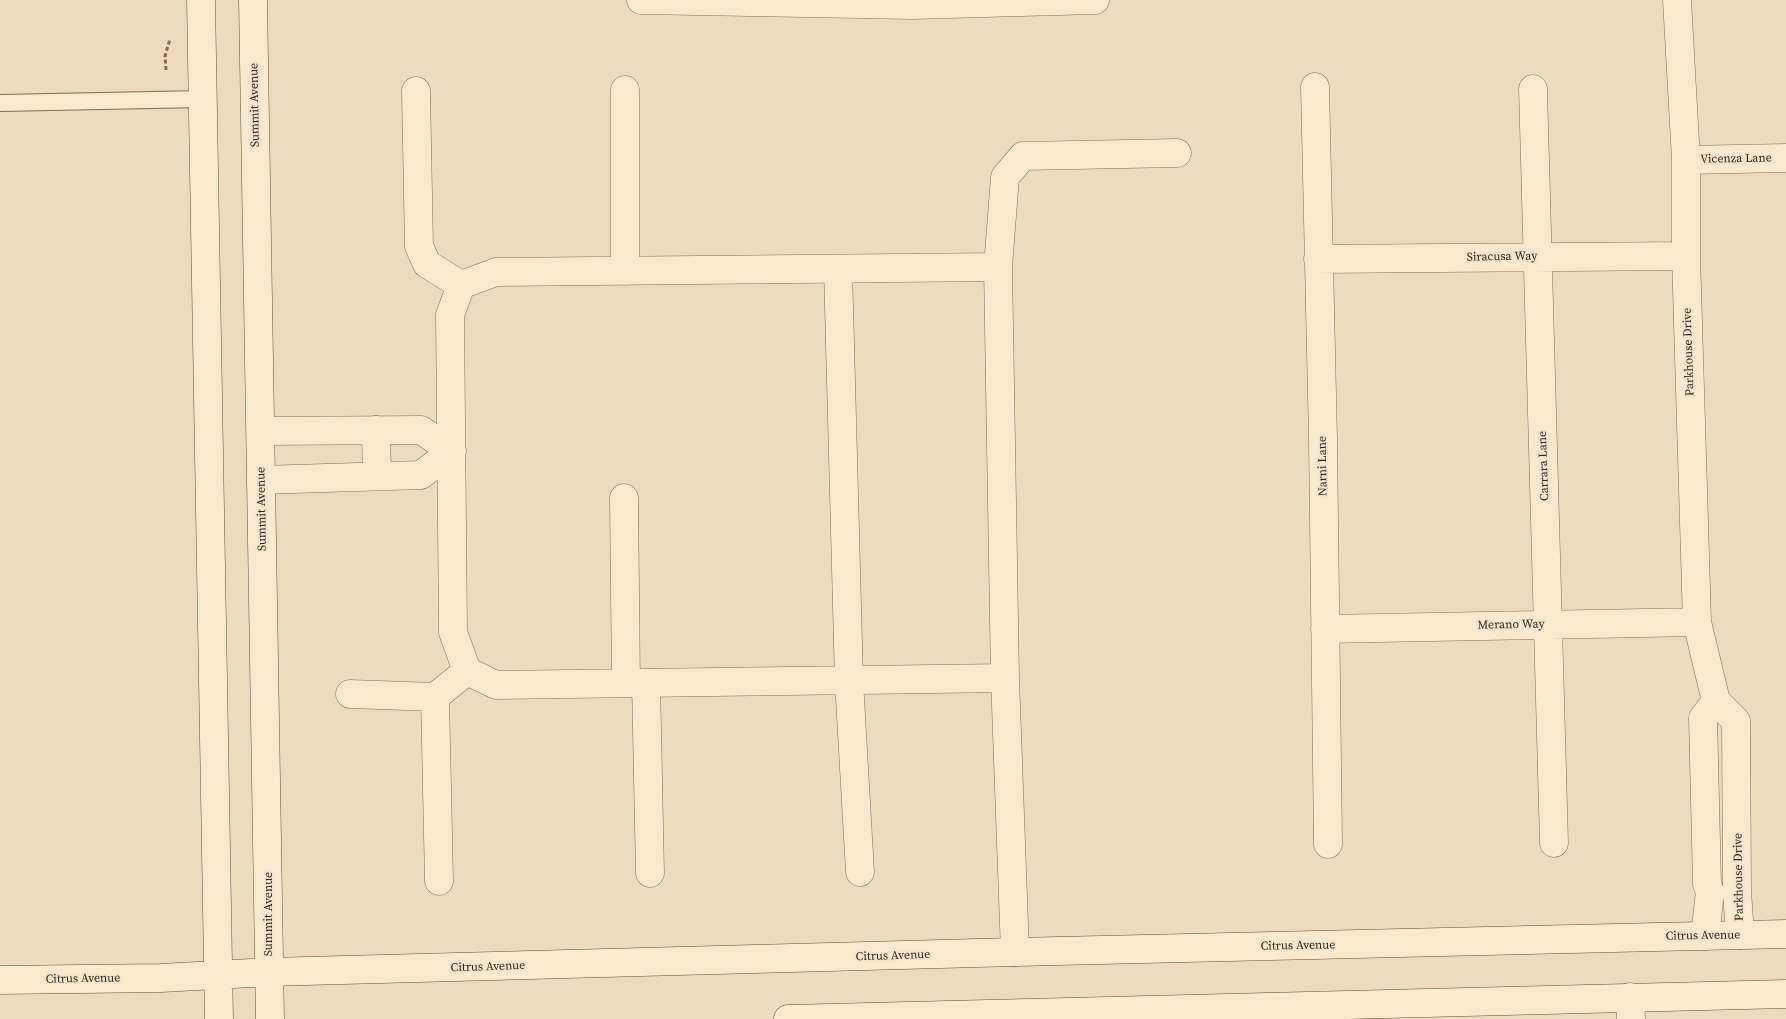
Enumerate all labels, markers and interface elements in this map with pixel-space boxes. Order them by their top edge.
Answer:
street label: Summit Avenue [247,63,263,147]
street label: Vicenza Lane [1700,151,1772,167]
street label: Siracusa Way [1467,249,1537,265]
street label: Parkhouse Drive [1680,308,1698,396]
street label: Carrara Lane [1536,431,1552,501]
street label: Narni Lane [1315,436,1331,496]
street label: Summit Avenue [254,467,270,551]
street label: Merano Way [1477,617,1545,633]
street label: Parkhouse Drive [1731,833,1747,921]
street label: Summit Avenue [262,872,276,956]
street label: Citrus Avenue [1666,928,1740,944]
street label: Citrus Avenue [1261,938,1335,954]
street label: Citrus Avenue [856,948,930,964]
street label: Citrus Avenue [451,959,525,975]
street label: Citrus Avenue [46,971,120,987]

